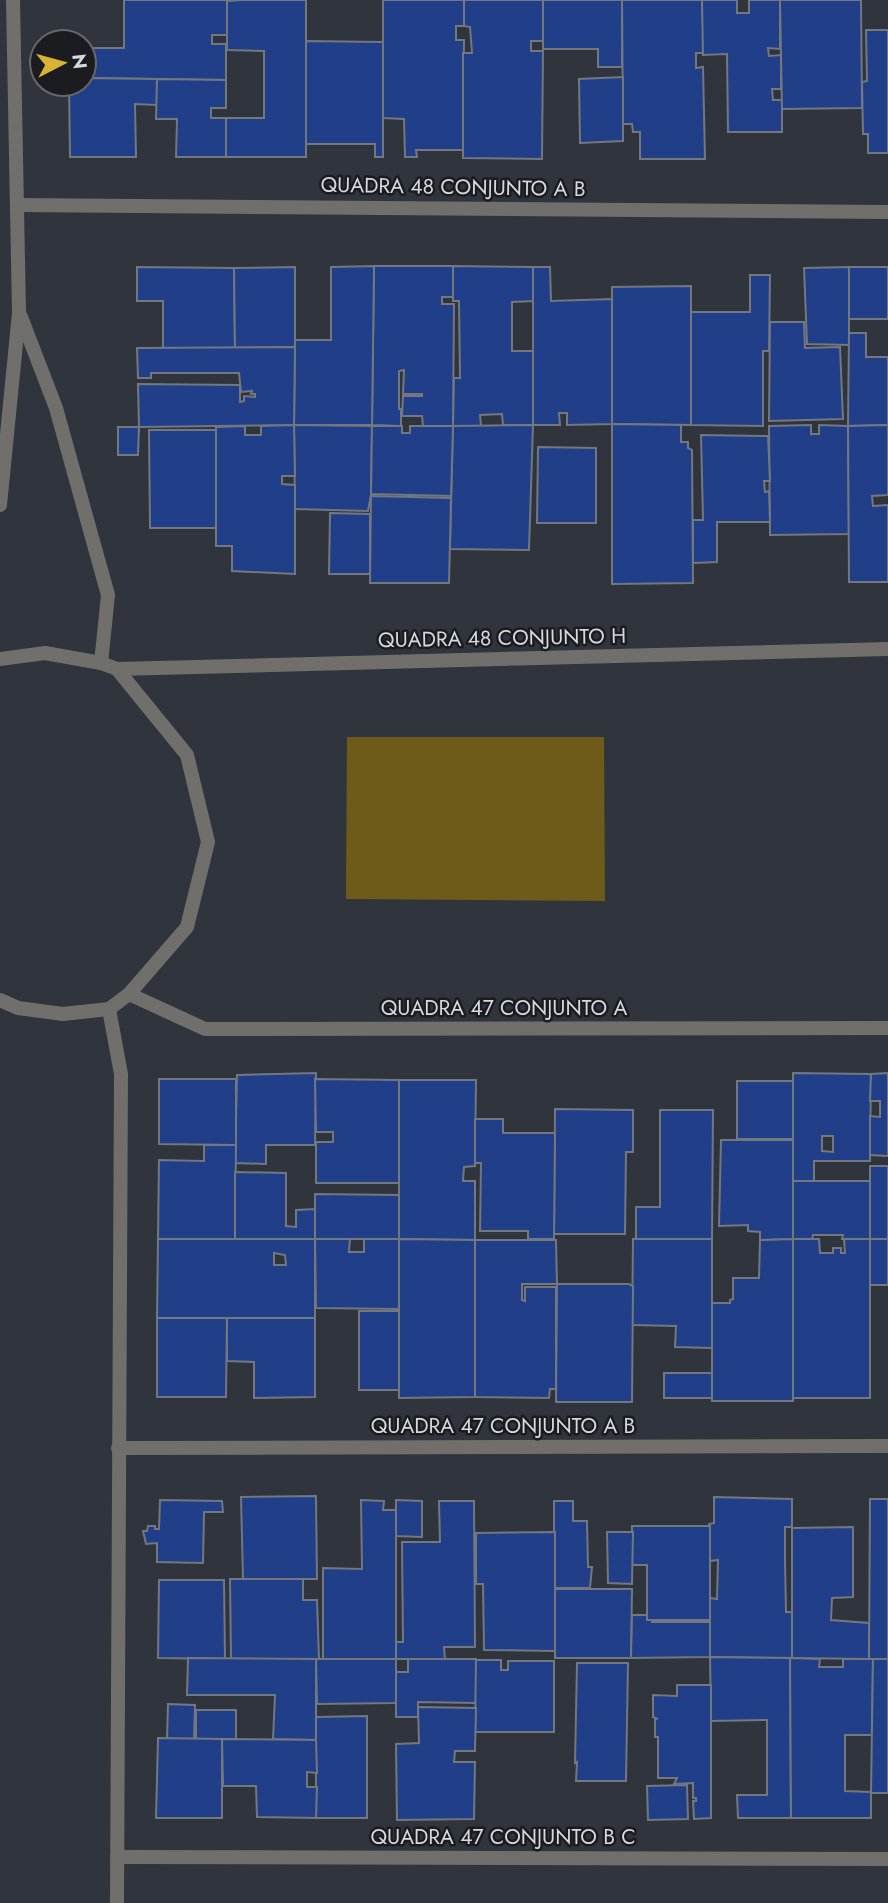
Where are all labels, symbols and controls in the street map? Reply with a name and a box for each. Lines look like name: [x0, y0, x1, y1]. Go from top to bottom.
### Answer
north arrow: [28, 28, 98, 98]
text: N: [65, 52, 94, 70]
street label: QUADRA 48 CONJUNTO A B: [320, 170, 586, 204]
street label: QUADRA 48 CONJUNTO H: [378, 621, 626, 655]
street label: QUADRA 47 CONJUNTO A: [381, 993, 627, 1023]
street label: QUADRA 47 CONJUNTO A B: [371, 1411, 635, 1441]
street label: QUADRA 47 CONJUNTO B C: [370, 1822, 636, 1852]

